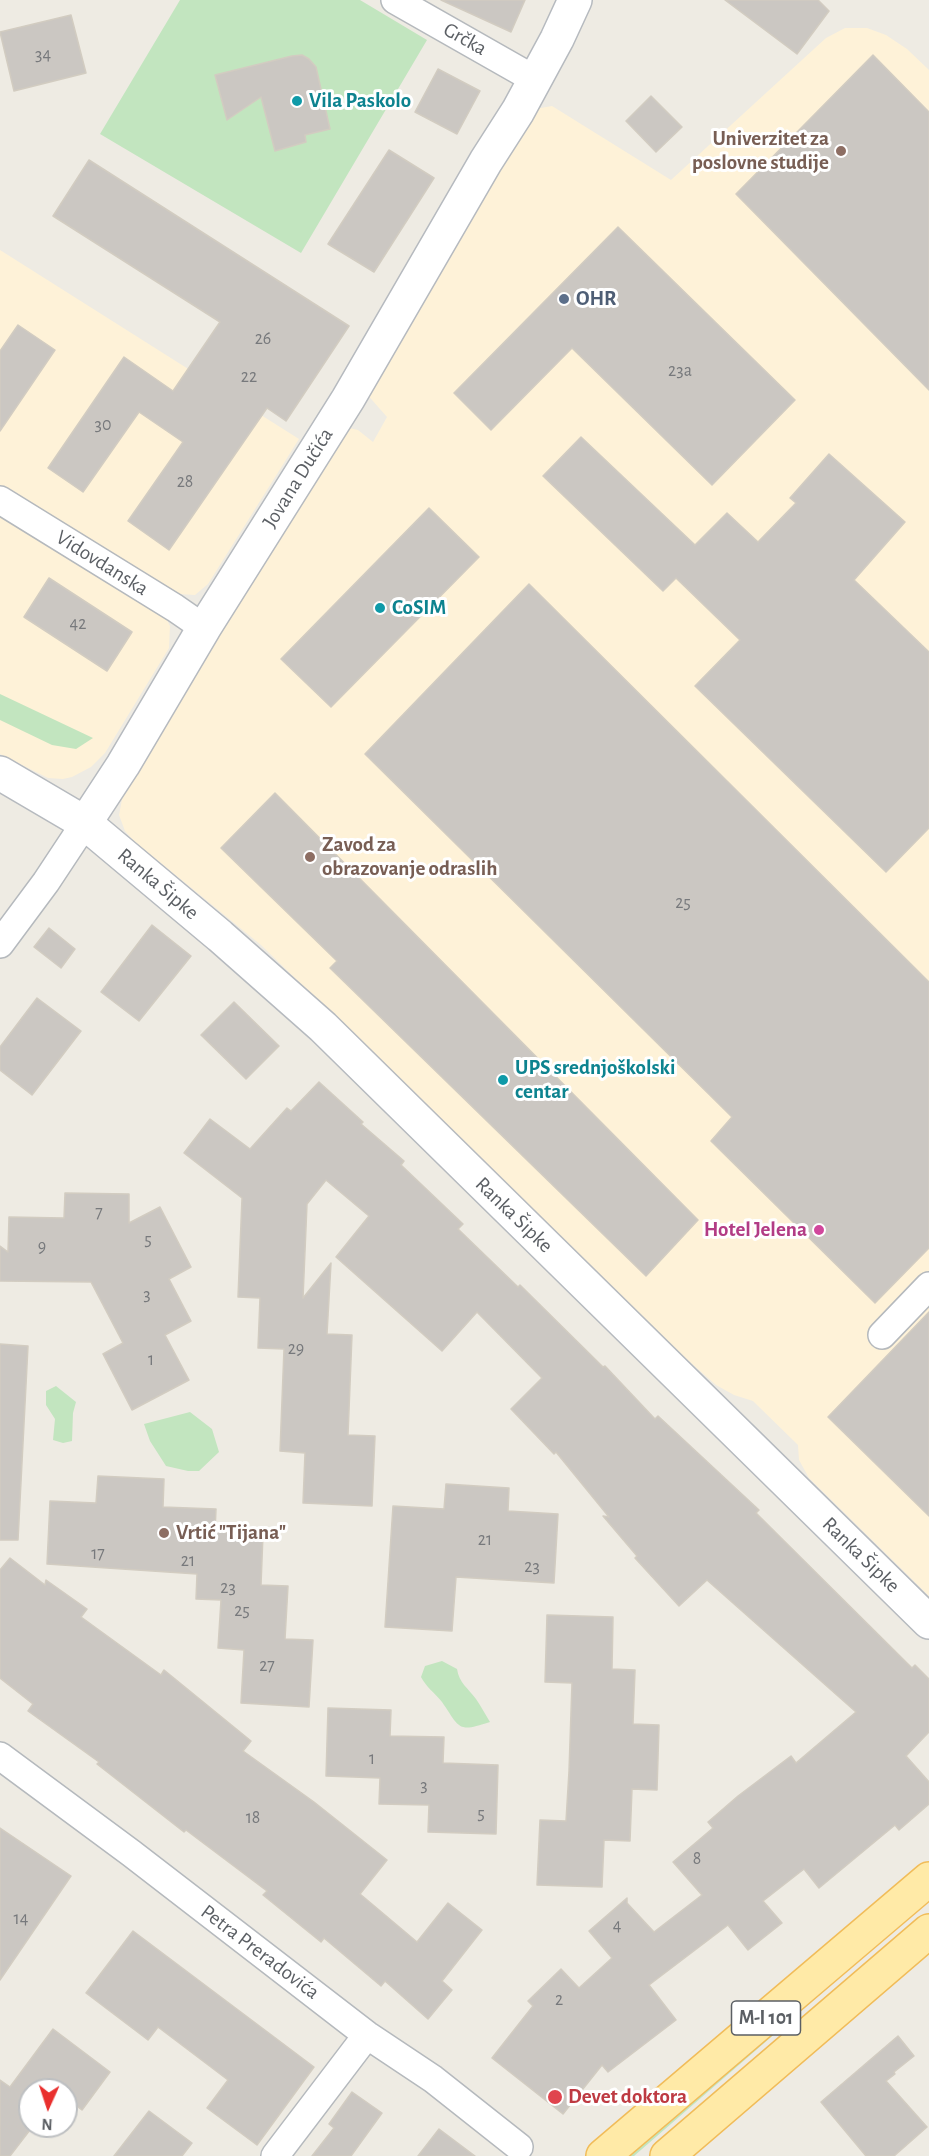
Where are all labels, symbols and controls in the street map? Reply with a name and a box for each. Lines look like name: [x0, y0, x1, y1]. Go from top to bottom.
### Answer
street label: Grčka: [439, 17, 491, 61]
house number: 34: [35, 44, 51, 66]
place label: Vila Paskolo: [309, 88, 411, 114]
marker: Vila Paskolo: [290, 94, 304, 108]
place label: Univerzitet za poslovne studije: [692, 126, 829, 176]
marker: Univerzitet za poslovne studije: [834, 144, 848, 158]
place label: OHR: [576, 286, 616, 312]
marker: OHR: [557, 292, 571, 306]
house number: 26: [255, 328, 271, 350]
house number: 23a: [668, 360, 692, 382]
house number: 22: [241, 366, 257, 388]
house number: 30: [95, 414, 111, 436]
street label: Jovana Dučića: [257, 423, 339, 533]
house number: 28: [177, 471, 193, 493]
street label: Vidovdanska: [51, 525, 153, 601]
place label: CoSIM: [392, 595, 446, 621]
marker: CoSIM: [373, 601, 387, 615]
house number: 42: [70, 613, 86, 635]
place label: Zavod za obrazovanje odraslih: [322, 832, 497, 882]
street label: Ranka Šipke: [112, 843, 204, 925]
marker: Zavod za obrazovanje odraslih: [303, 850, 317, 864]
house number: 25: [675, 892, 691, 914]
place label: UPS srednjoškolski centar: [515, 1055, 675, 1105]
marker: UPS srednjoškolski centar: [496, 1073, 510, 1087]
street label: Ranka Šipke: [470, 1172, 558, 1258]
house number: 7: [95, 1202, 103, 1224]
place label: Hotel Jelena: [704, 1217, 807, 1243]
marker: Hotel Jelena: [812, 1223, 826, 1237]
house number: 5: [144, 1229, 152, 1251]
house number: 9: [38, 1236, 46, 1258]
house number: 3: [143, 1284, 151, 1306]
house number: 29: [288, 1338, 304, 1360]
house number: 1: [148, 1349, 154, 1371]
street label: Ranka Šipke: [817, 1512, 905, 1598]
place label: Vrtić "Tijana": [176, 1520, 286, 1546]
marker: Vrtić "Tijana": [157, 1526, 171, 1540]
house number: 21: [478, 1529, 492, 1551]
house number: 17: [91, 1543, 105, 1565]
house number: 21: [181, 1550, 195, 1572]
house number: 23: [524, 1556, 540, 1578]
house number: 23: [220, 1577, 236, 1599]
house number: 25: [234, 1600, 250, 1622]
house number: 27: [259, 1655, 275, 1677]
house number: 1: [369, 1748, 375, 1770]
house number: 3: [420, 1775, 428, 1797]
house number: 5: [477, 1803, 485, 1825]
house number: 18: [246, 1807, 260, 1829]
house number: 8: [693, 1848, 701, 1870]
street label: Petra Preradovića: [196, 1899, 324, 2005]
house number: 14: [14, 1908, 28, 1930]
house number: 4: [613, 1915, 621, 1937]
house number: 2: [555, 1989, 563, 2011]
road number: M-I 101: [732, 2001, 801, 2035]
north arrow: [18, 2078, 78, 2138]
place label: Devet doktora: [568, 2084, 687, 2110]
marker: Devet doktora: [546, 2088, 564, 2106]
text: N: [41, 2116, 53, 2132]

